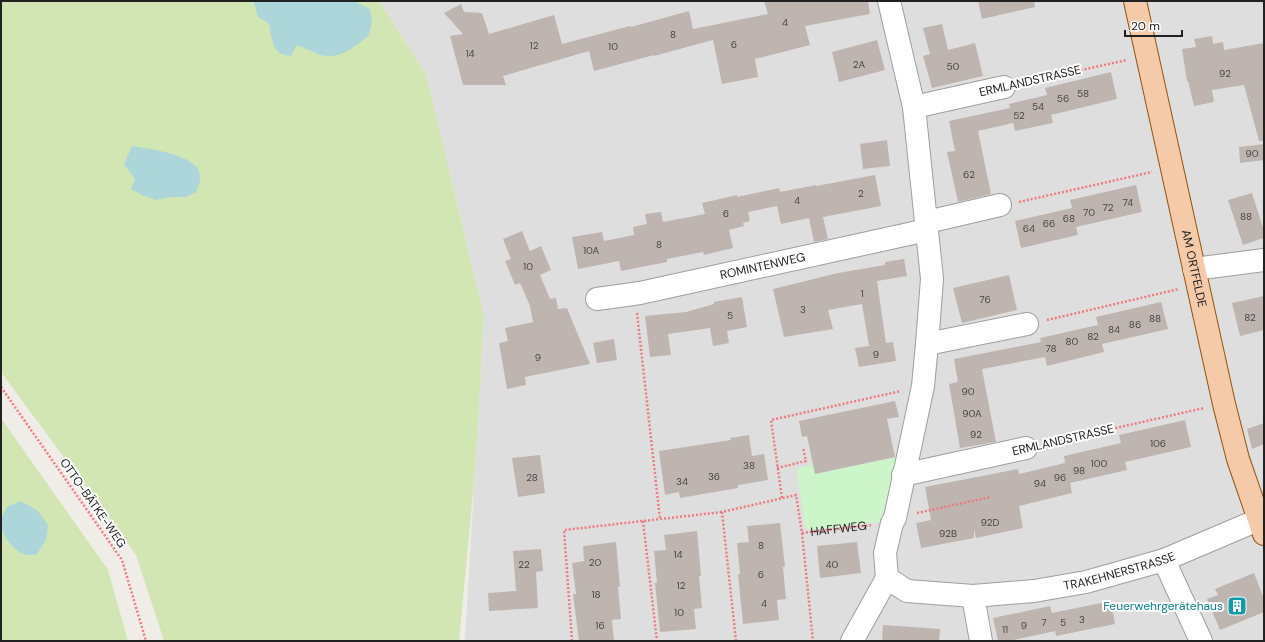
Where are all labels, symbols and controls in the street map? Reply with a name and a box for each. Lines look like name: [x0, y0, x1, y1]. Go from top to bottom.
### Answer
scale bar: [1125, 12, 1182, 38]
house number: 4: [782, 16, 788, 29]
text: 20 m: [1131, 18, 1160, 34]
house number: 8: [670, 28, 676, 41]
house number: 6: [731, 38, 737, 51]
house number: 12: [530, 39, 539, 52]
house number: 10: [608, 40, 618, 53]
house number: 14: [465, 47, 475, 60]
house number: 2A: [853, 58, 866, 71]
house number: 50: [947, 60, 960, 73]
street label: ERMLANDSTRASSE: [977, 61, 1083, 101]
house number: 92: [1219, 67, 1231, 80]
house number: 58: [1077, 87, 1089, 100]
house number: 56: [1057, 92, 1069, 105]
house number: 54: [1032, 100, 1044, 113]
house number: 52: [1013, 109, 1025, 122]
house number: 90: [1245, 147, 1259, 160]
house number: 62: [963, 168, 975, 181]
house number: 2: [858, 187, 864, 200]
house number: 4: [794, 194, 800, 207]
house number: 74: [1123, 196, 1133, 209]
house number: 72: [1103, 201, 1114, 214]
house number: 70: [1083, 206, 1095, 219]
house number: 6: [723, 207, 729, 220]
house number: 88: [1240, 210, 1252, 223]
house number: 68: [1063, 212, 1075, 225]
house number: 66: [1043, 217, 1055, 230]
house number: 64: [1023, 222, 1035, 235]
street label: AM ORTFELDE: [1178, 228, 1210, 309]
house number: 8: [656, 238, 662, 251]
house number: 10A: [583, 244, 599, 257]
street label: ROMINTENWEG: [718, 249, 807, 283]
house number: 10: [523, 260, 533, 273]
house number: 1: [860, 287, 864, 300]
house number: 76: [979, 293, 991, 306]
house number: 3: [800, 303, 806, 316]
house number: 5: [727, 309, 733, 322]
house number: 82: [1244, 311, 1256, 324]
house number: 88: [1149, 312, 1161, 325]
house number: 86: [1129, 318, 1141, 331]
house number: 84: [1108, 323, 1120, 336]
house number: 82: [1087, 330, 1099, 343]
house number: 80: [1066, 335, 1079, 348]
house number: 78: [1045, 342, 1057, 355]
house number: 9: [873, 348, 879, 361]
house number: 9: [535, 351, 541, 364]
house number: 90: [961, 385, 975, 398]
house number: 90A: [962, 407, 982, 420]
street label: ERMLANDSTRASSE: [1010, 420, 1116, 460]
house number: 92: [970, 428, 982, 441]
house number: 106: [1150, 437, 1166, 450]
street label: OTTO-BÄTKE-WEG: [56, 455, 130, 551]
house number: 100: [1091, 457, 1108, 470]
house number: 38: [743, 459, 755, 472]
house number: 98: [1073, 464, 1085, 477]
house number: 36: [708, 470, 720, 483]
house number: 28: [526, 471, 538, 484]
house number: 96: [1054, 471, 1066, 484]
house number: 34: [676, 475, 688, 488]
house number: 94: [1034, 477, 1046, 490]
house number: 92D: [981, 516, 999, 529]
street label: HAFFWEG: [810, 518, 868, 540]
house number: 92B: [939, 527, 957, 540]
house number: 8: [758, 539, 764, 552]
house number: 14: [673, 548, 683, 561]
street label: TRAKEHNERSTRASSE: [1062, 548, 1178, 594]
house number: 20: [589, 556, 601, 569]
house number: 22: [518, 558, 530, 571]
house number: 40: [826, 558, 839, 571]
house number: 6: [758, 568, 764, 581]
house number: 12: [677, 579, 686, 592]
house number: 18: [591, 588, 601, 601]
building icon: Feuerwehrgerätehaus: [1226, 595, 1248, 617]
house number: 4: [761, 597, 767, 610]
place label: Feuerwehrgerätehaus: [1103, 598, 1223, 614]
house number: 10: [674, 606, 684, 619]
house number: 3: [1079, 613, 1085, 626]
house number: 7: [1041, 616, 1047, 629]
house number: 5: [1060, 616, 1066, 629]
house number: 16: [595, 619, 605, 632]
house number: 9: [1021, 619, 1027, 632]
house number: 11: [1002, 623, 1008, 636]

